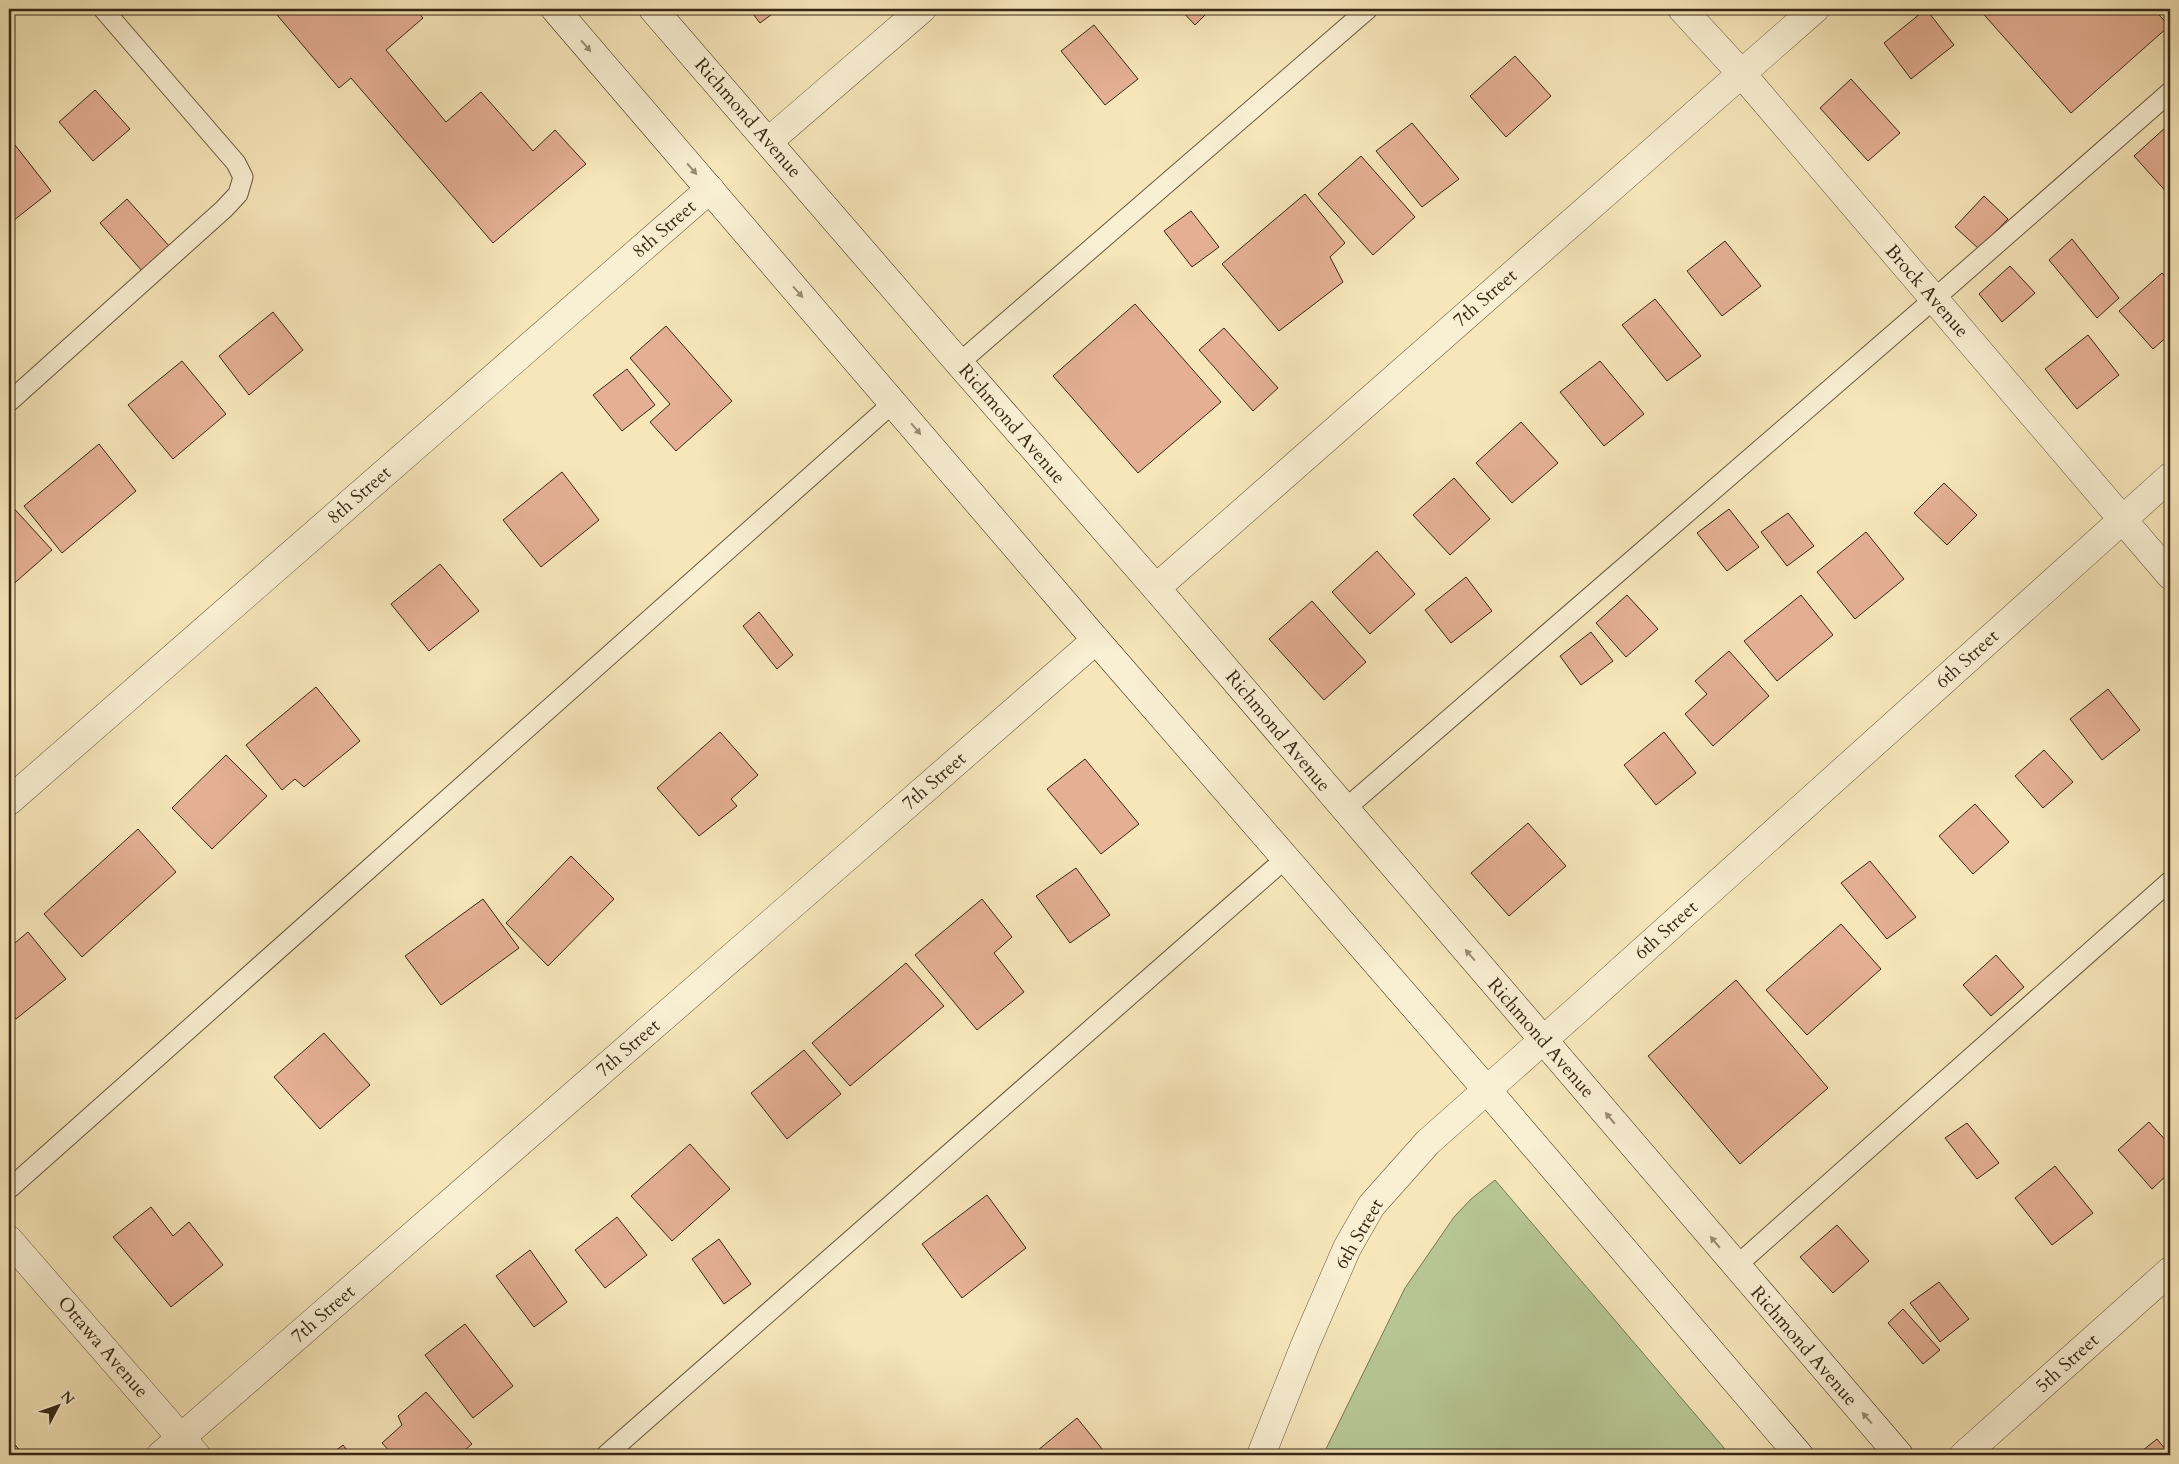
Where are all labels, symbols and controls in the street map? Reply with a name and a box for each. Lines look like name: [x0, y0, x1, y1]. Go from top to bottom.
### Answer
one-way arrow: [581, 39, 592, 52]
street label: Richmond Avenue: [688, 52, 808, 184]
one-way arrow: [687, 162, 698, 175]
street label: 8th Street: [626, 194, 702, 264]
street label: Brock Avenue: [1879, 239, 1975, 343]
street label: 7th Street: [1447, 263, 1523, 333]
one-way arrow: [792, 286, 804, 298]
street label: Richmond Avenue: [952, 358, 1072, 490]
one-way arrow: [910, 422, 921, 435]
street label: 8th Street: [321, 460, 397, 530]
street label: 6th Street: [1930, 624, 2004, 694]
street label: Richmond Avenue: [1219, 665, 1337, 797]
street label: 7th Street: [896, 746, 972, 816]
street label: 6th Street: [1629, 895, 1703, 965]
one-way arrow: [1464, 949, 1476, 961]
street label: Richmond Avenue: [1481, 972, 1601, 1104]
street label: 7th Street: [590, 1013, 666, 1083]
one-way arrow: [1605, 1112, 1616, 1124]
street label: 6th Street: [1328, 1194, 1390, 1274]
one-way arrow: [1710, 1236, 1721, 1248]
street label: 7th Street: [285, 1279, 361, 1349]
street label: Richmond Avenue: [1744, 1280, 1864, 1412]
street label: Ottawa Avenue: [52, 1291, 154, 1403]
street label: 5th Street: [2030, 1328, 2104, 1398]
north arrow: [32, 1382, 82, 1432]
text: N: [56, 1387, 79, 1409]
one-way arrow: [1861, 1412, 1872, 1425]

